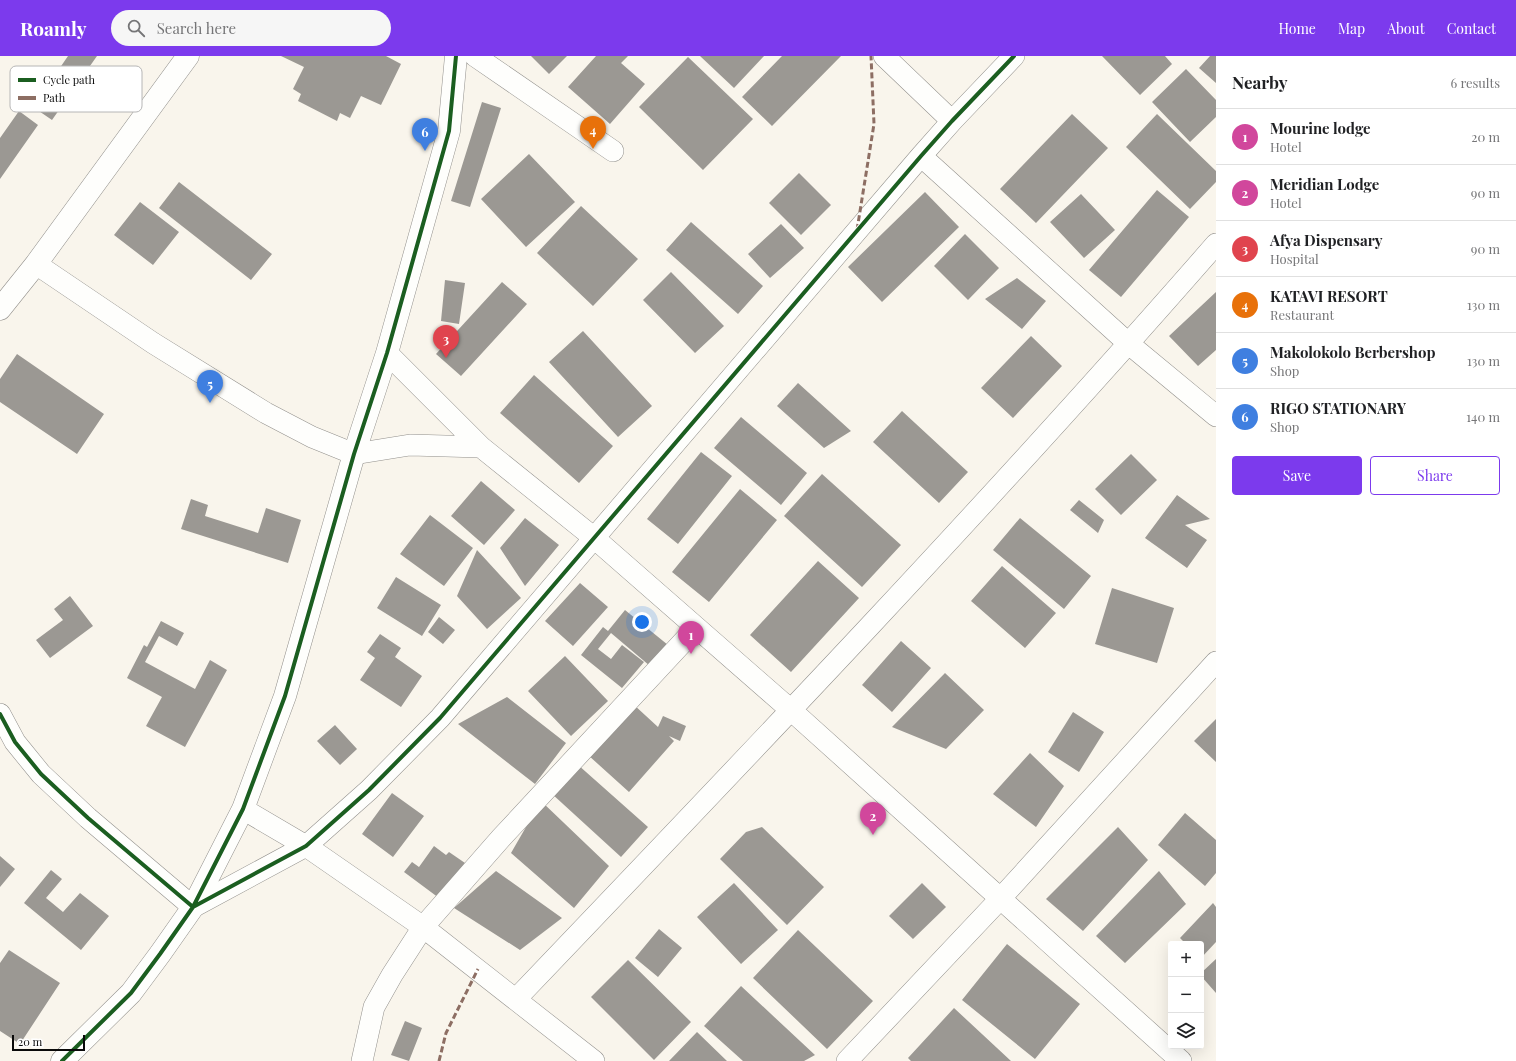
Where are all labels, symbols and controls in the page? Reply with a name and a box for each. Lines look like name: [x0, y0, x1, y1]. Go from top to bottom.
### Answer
search box: [111, 10, 391, 46]
text: Roamly: [20, 15, 87, 41]
icon: search: [125, 17, 147, 39]
text: Search here: [157, 18, 236, 38]
text: Home: [1278, 19, 1316, 38]
text: Map: [1338, 19, 1365, 38]
text: About: [1387, 19, 1425, 38]
text: Contact: [1447, 19, 1496, 38]
legend: [10, 66, 142, 112]
text: Nearby: [1232, 71, 1287, 93]
text: Cycle path: [43, 72, 95, 87]
text: 6 results: [1450, 74, 1500, 91]
text: Path: [43, 90, 66, 105]
pin: 4: [580, 116, 606, 149]
pin: 6: [412, 118, 438, 151]
text: Mourine lodge: [1270, 118, 1371, 138]
text: 1: [1243, 128, 1247, 145]
text: 20 m: [1471, 128, 1500, 145]
text: Hotel: [1270, 138, 1302, 155]
text: Meridian Lodge: [1270, 174, 1379, 194]
text: 2: [1242, 184, 1248, 201]
text: 90 m: [1471, 184, 1500, 201]
text: Hotel: [1270, 194, 1302, 211]
text: Afya Dispensary: [1270, 230, 1383, 250]
text: 3: [1242, 240, 1248, 257]
text: 90 m: [1471, 240, 1500, 257]
text: Hospital: [1270, 250, 1319, 267]
text: KATAVI RESORT: [1270, 286, 1388, 306]
text: 4: [1242, 296, 1248, 313]
text: 130 m: [1467, 296, 1500, 313]
text: Restaurant: [1270, 306, 1334, 323]
pin: 3: [433, 325, 459, 358]
text: Makolokolo Berbershop: [1270, 342, 1435, 362]
text: 5: [1242, 352, 1248, 369]
text: 130 m: [1467, 352, 1500, 369]
text: Shop: [1270, 362, 1299, 379]
pin: 5: [197, 370, 223, 403]
text: RIGO STATIONARY: [1270, 398, 1406, 418]
text: 6: [1241, 408, 1249, 425]
text: 140 m: [1466, 408, 1500, 425]
text: Shop: [1270, 418, 1299, 435]
button: Save: [1232, 456, 1362, 495]
button: Share: [1370, 456, 1500, 495]
your location: [632, 612, 652, 632]
pin: 1: [678, 621, 704, 654]
pin: 2: [860, 802, 886, 835]
map controls: [1168, 941, 1204, 1049]
button: +: [1168, 941, 1204, 977]
button: −: [1168, 977, 1204, 1013]
button: layers: [1168, 1013, 1204, 1049]
scale bar: [12, 1033, 85, 1052]
text: 20 m: [18, 1034, 42, 1049]

